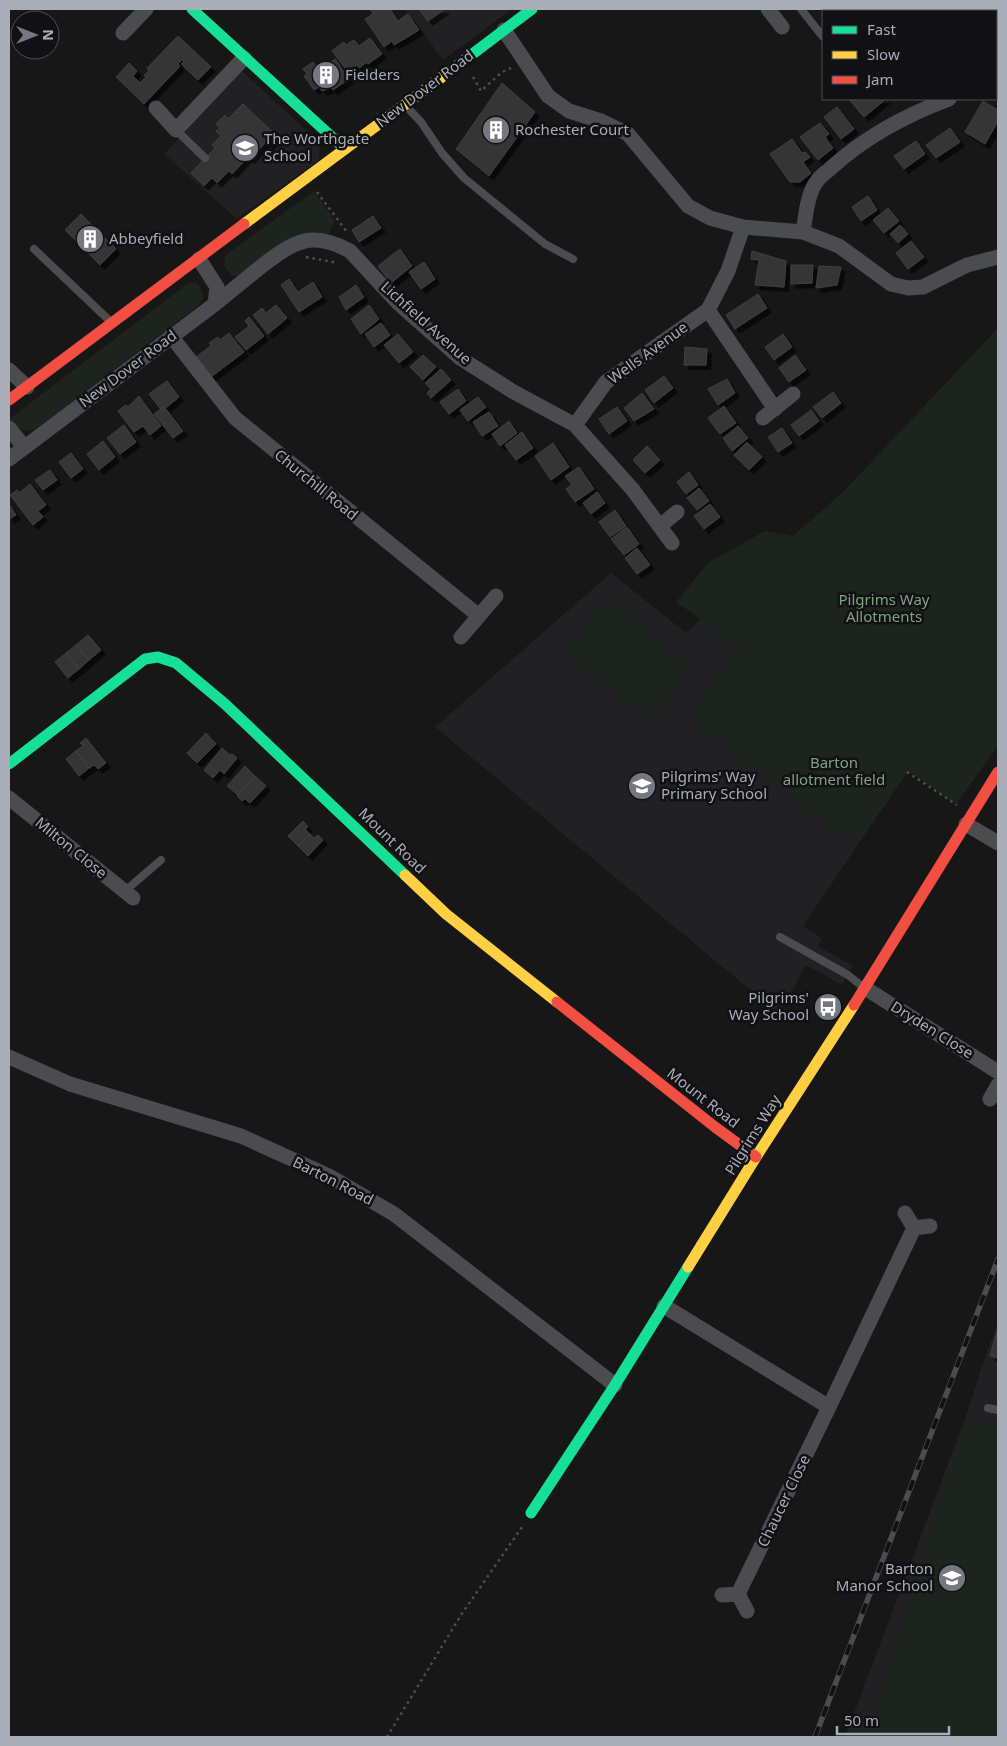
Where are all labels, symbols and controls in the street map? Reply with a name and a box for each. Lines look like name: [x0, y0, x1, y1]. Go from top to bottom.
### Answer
north arrow: [10, 10, 60, 60]
legend: [822, 10, 997, 100]
text: Fast: [867, 19, 896, 39]
text: N: [39, 29, 58, 41]
text: Slow: [867, 44, 900, 64]
street label: New Dover Road: [372, 45, 477, 131]
building icon: Fielders: [311, 60, 341, 90]
place label: Fielders: [345, 64, 400, 84]
text: Jam: [865, 69, 894, 89]
building icon: Rochester Court: [481, 115, 511, 145]
place label: Rochester Court: [515, 119, 630, 139]
place label: The Worthgate School: [264, 128, 369, 165]
school or university icon: The Worthgate School: [230, 133, 260, 163]
building icon: Abbeyfield: [75, 224, 105, 254]
place label: Abbeyfield: [109, 228, 183, 248]
street label: Lichfield Avenue: [377, 276, 476, 368]
street label: Wells Avenue: [604, 317, 691, 388]
street label: New Dover Road: [75, 325, 180, 411]
street label: Churchill Road: [271, 444, 363, 524]
park label: Pilgrims Way Allotments: [839, 589, 930, 626]
park label: Barton allotment field: [783, 752, 885, 789]
place label: Pilgrims' Way Primary School: [661, 766, 767, 803]
school or university icon: Pilgrims' Way Primary School: [627, 771, 657, 801]
street label: Mount Road: [355, 803, 431, 878]
street label: Milton Close: [31, 812, 112, 882]
place label: Pilgrims' Way School: [729, 987, 809, 1024]
bus stop icon: Pilgrims' Way School: [813, 992, 843, 1022]
street label: Dryden Close: [887, 996, 978, 1062]
street label: Mount Road: [663, 1063, 744, 1132]
street label: Pilgrims Way: [720, 1090, 785, 1178]
street label: Barton Road: [290, 1151, 377, 1209]
street label: Chaucer Close: [752, 1451, 814, 1550]
place label: Barton Manor School: [836, 1558, 933, 1595]
school or university icon: Barton Manor School: [937, 1563, 967, 1593]
scale bar: [837, 1704, 950, 1736]
text: 50 m: [844, 1710, 879, 1730]

